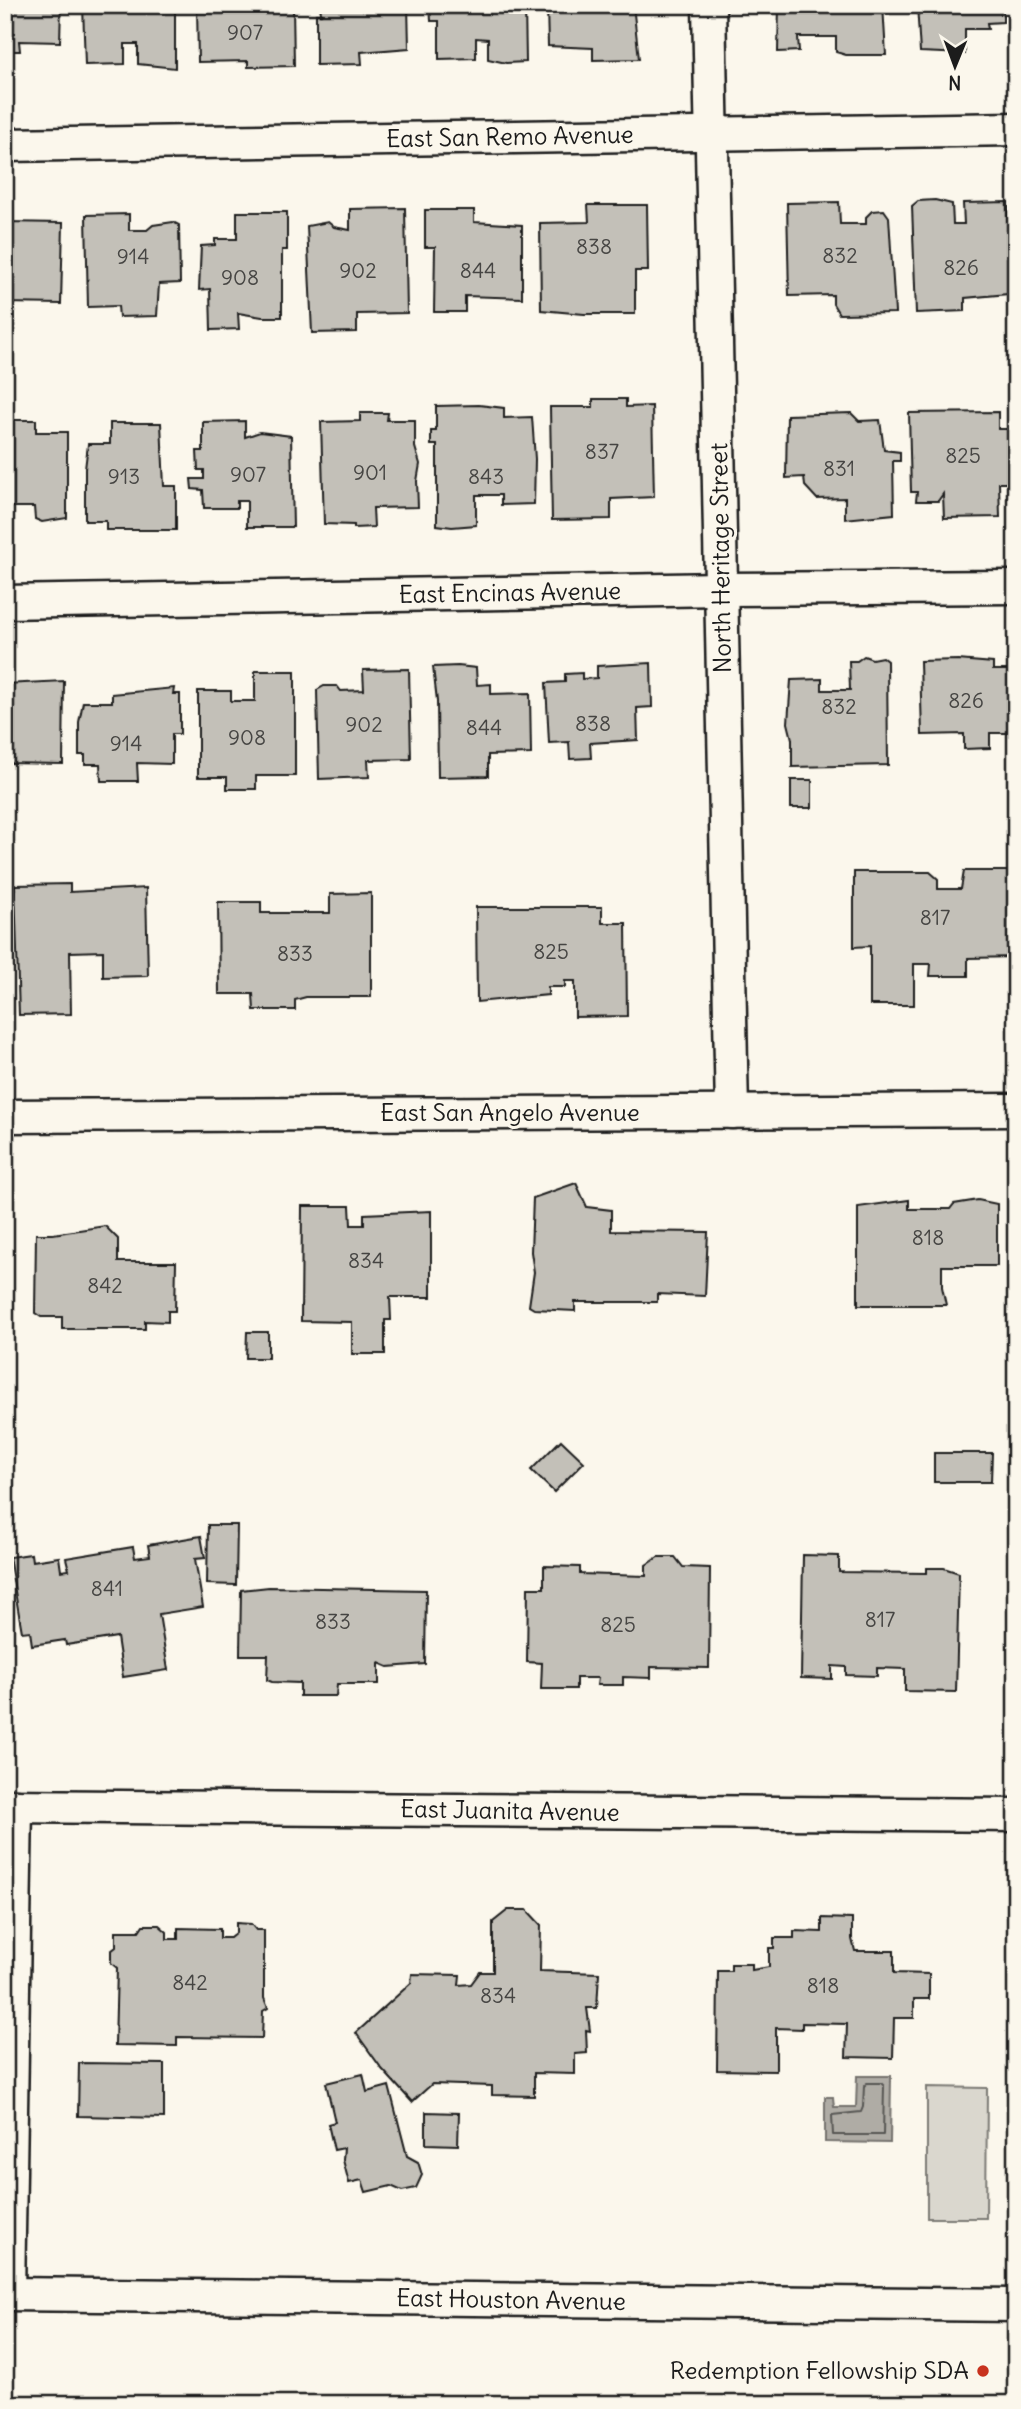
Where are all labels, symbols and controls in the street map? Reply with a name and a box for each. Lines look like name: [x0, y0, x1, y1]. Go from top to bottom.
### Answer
house number: 907: [227, 19, 263, 46]
north arrow: [920, 32, 990, 102]
text: N: [948, 71, 961, 95]
street label: East San Remo Avenue: [386, 119, 634, 153]
house number: 838: [576, 233, 612, 260]
house number: 832: [822, 242, 858, 269]
house number: 914: [117, 243, 149, 270]
house number: 826: [943, 254, 979, 281]
house number: 902: [339, 257, 377, 284]
house number: 844: [460, 257, 496, 284]
house number: 908: [221, 264, 259, 291]
house number: 837: [585, 438, 619, 465]
house number: 825: [945, 442, 981, 469]
street label: North Heritage Street: [703, 443, 737, 673]
house number: 831: [823, 455, 855, 482]
house number: 901: [353, 459, 387, 486]
house number: 907: [230, 461, 266, 488]
house number: 913: [108, 463, 140, 490]
house number: 843: [468, 463, 504, 490]
street label: East Encinas Avenue: [399, 575, 621, 609]
house number: 826: [948, 687, 984, 714]
house number: 832: [821, 693, 857, 720]
house number: 838: [575, 710, 611, 737]
house number: 902: [345, 711, 383, 738]
house number: 844: [466, 714, 502, 741]
house number: 908: [228, 724, 266, 751]
house number: 914: [110, 730, 142, 757]
house number: 817: [920, 904, 950, 931]
house number: 825: [533, 938, 569, 965]
house number: 833: [277, 940, 313, 967]
street label: East San Angelo Avenue: [380, 1097, 640, 1127]
house number: 818: [912, 1224, 944, 1251]
house number: 834: [348, 1247, 384, 1274]
house number: 842: [87, 1272, 123, 1299]
house number: 841: [91, 1575, 123, 1602]
house number: 817: [865, 1606, 895, 1633]
house number: 833: [315, 1608, 351, 1635]
house number: 825: [600, 1611, 636, 1638]
street label: East Juanita Avenue: [400, 1793, 620, 1827]
house number: 842: [172, 1969, 208, 1996]
house number: 818: [807, 1972, 839, 1999]
house number: 834: [480, 1982, 516, 2009]
street label: East Houston Avenue: [396, 2282, 626, 2316]
place label: Redemption Fellowship SDA: [670, 2355, 969, 2385]
marker: Redemption Fellowship SDA: [975, 2363, 991, 2379]

